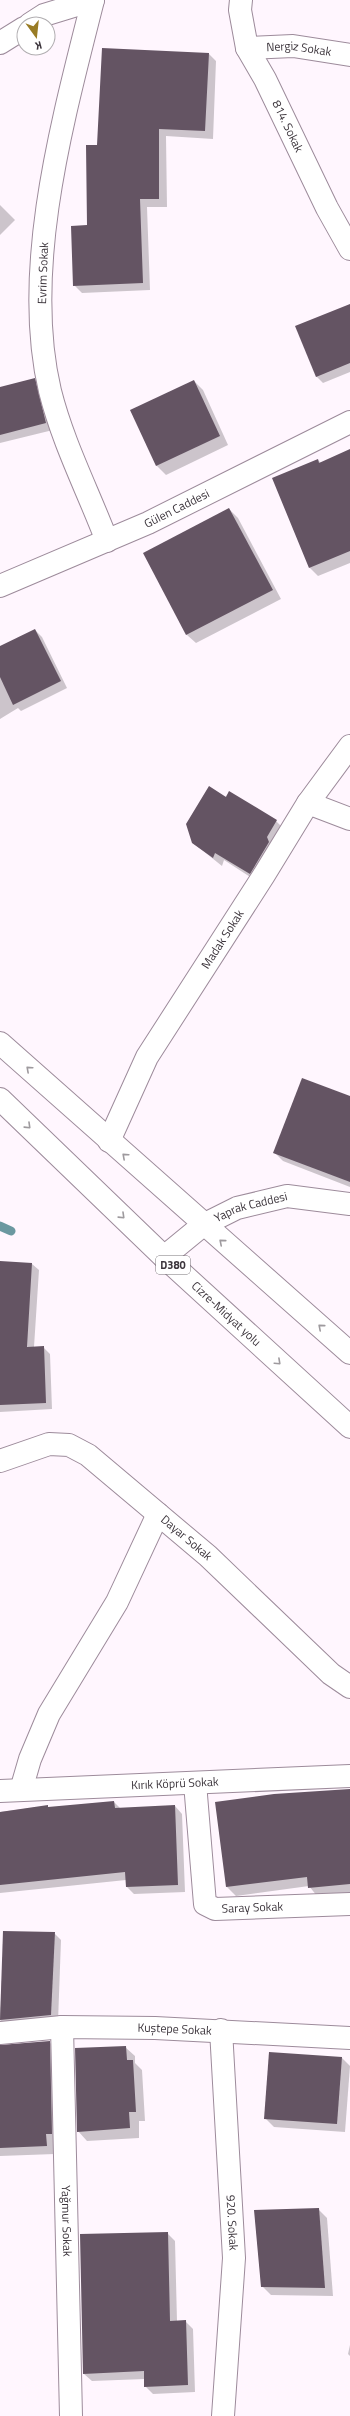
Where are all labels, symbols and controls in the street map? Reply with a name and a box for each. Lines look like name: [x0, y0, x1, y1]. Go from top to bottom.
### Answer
north arrow: [16, 16, 56, 56]
street label: Nergiz Sokak: [266, 36, 333, 61]
text: K: [33, 37, 44, 54]
street label: 814. Sokak: [268, 97, 309, 156]
street label: Evrim Sokak: [32, 241, 53, 304]
street label: Gülen Caddesi: [140, 484, 213, 533]
street label: Madak Sokak: [196, 906, 248, 973]
one-way arrow: [26, 1067, 33, 1074]
one-way arrow: [23, 1121, 31, 1128]
one-way arrow: [122, 1153, 130, 1161]
street label: Yaprak Caddesi: [211, 1186, 289, 1227]
one-way arrow: [117, 1211, 125, 1219]
one-way arrow: [220, 1240, 227, 1247]
road number: D380: [156, 1256, 190, 1274]
street label: Cizre-Midyat yolu: [187, 1276, 266, 1350]
one-way arrow: [318, 1325, 325, 1332]
one-way arrow: [274, 1357, 281, 1364]
street label: Dayar Sokak: [157, 1510, 217, 1565]
street label: Kırık Köprü Sokak: [131, 1772, 219, 1794]
street label: Saray Sokak: [221, 1896, 284, 1918]
street label: Kuştepe Sokak: [137, 2018, 213, 2040]
street label: Yağmur Sokak: [57, 2185, 77, 2257]
street label: 920. Sokak: [221, 2194, 244, 2251]

